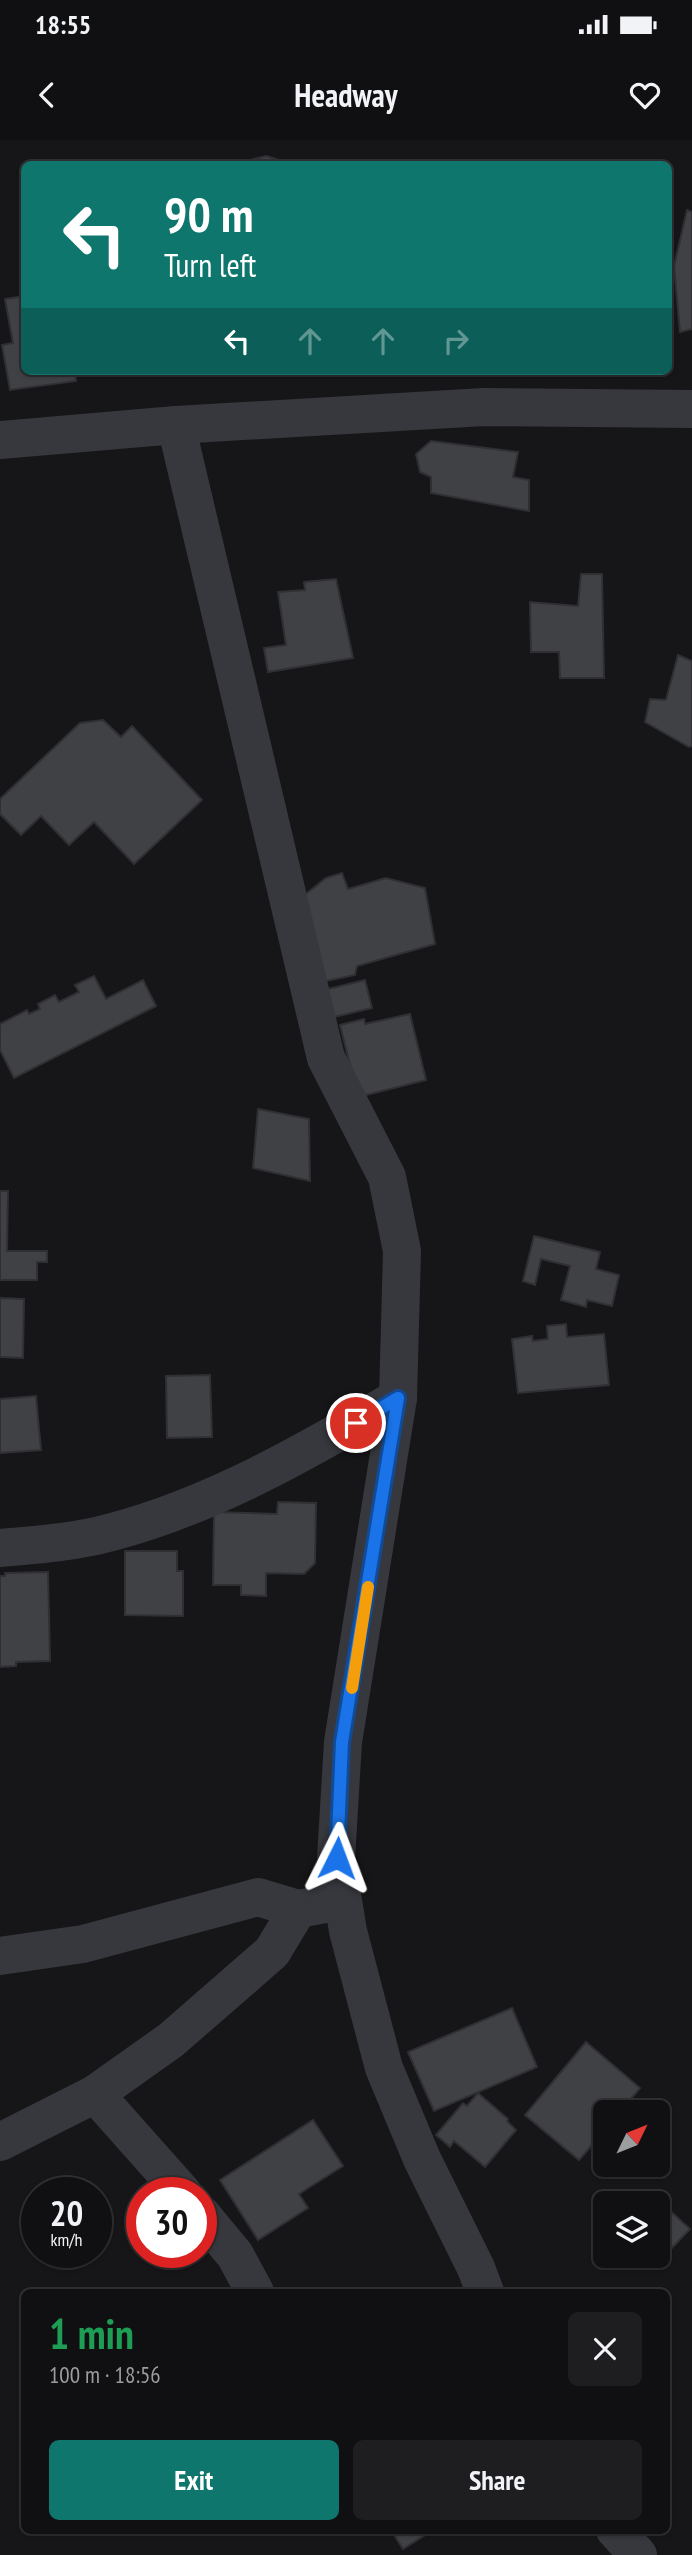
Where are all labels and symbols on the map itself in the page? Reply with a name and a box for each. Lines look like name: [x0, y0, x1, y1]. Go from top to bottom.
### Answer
pin: [326, 1393, 386, 1453]
position arrow: [300, 1821, 374, 1895]
north arrow: [593, 2100, 670, 2177]
speed limit sign: 30: [126, 2177, 217, 2268]

